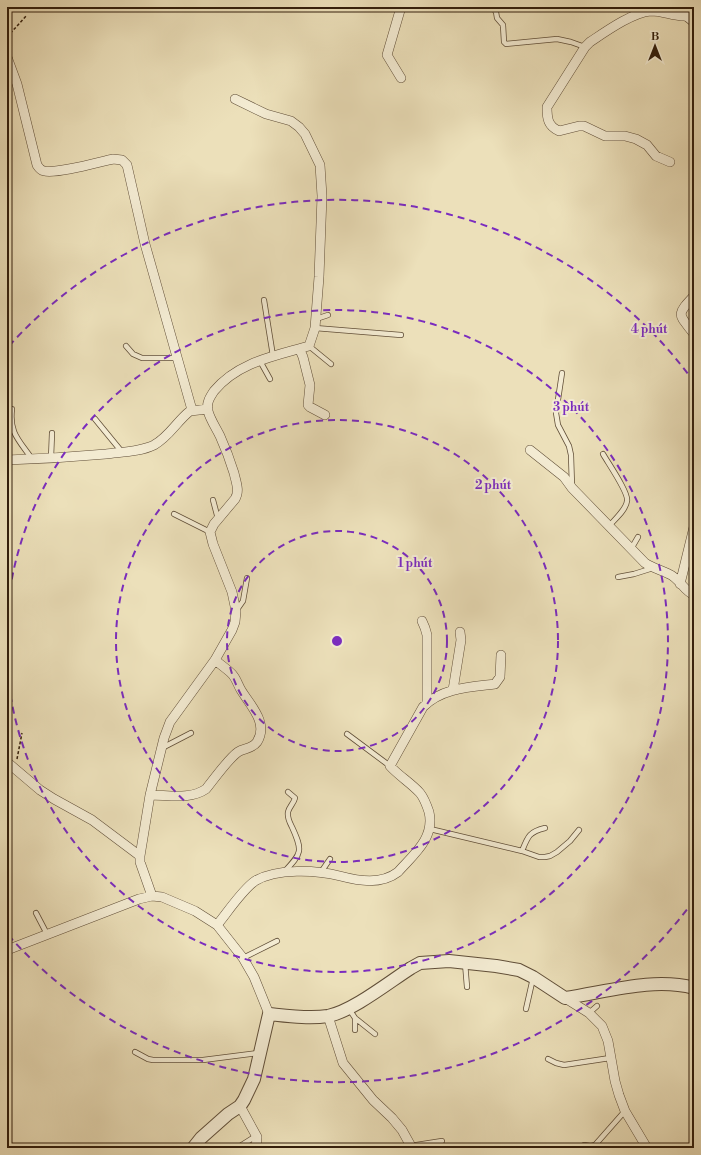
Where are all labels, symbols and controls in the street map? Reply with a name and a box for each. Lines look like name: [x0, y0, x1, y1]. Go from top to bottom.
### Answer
north arrow: [635, 26, 675, 66]
text: B: [651, 30, 659, 44]
text: 4 phút: [631, 322, 668, 337]
text: 3 phút: [553, 400, 590, 415]
text: 2 phút: [475, 478, 512, 493]
text: 1 phút: [398, 556, 433, 571]
centre of rings: [330, 634, 344, 648]

